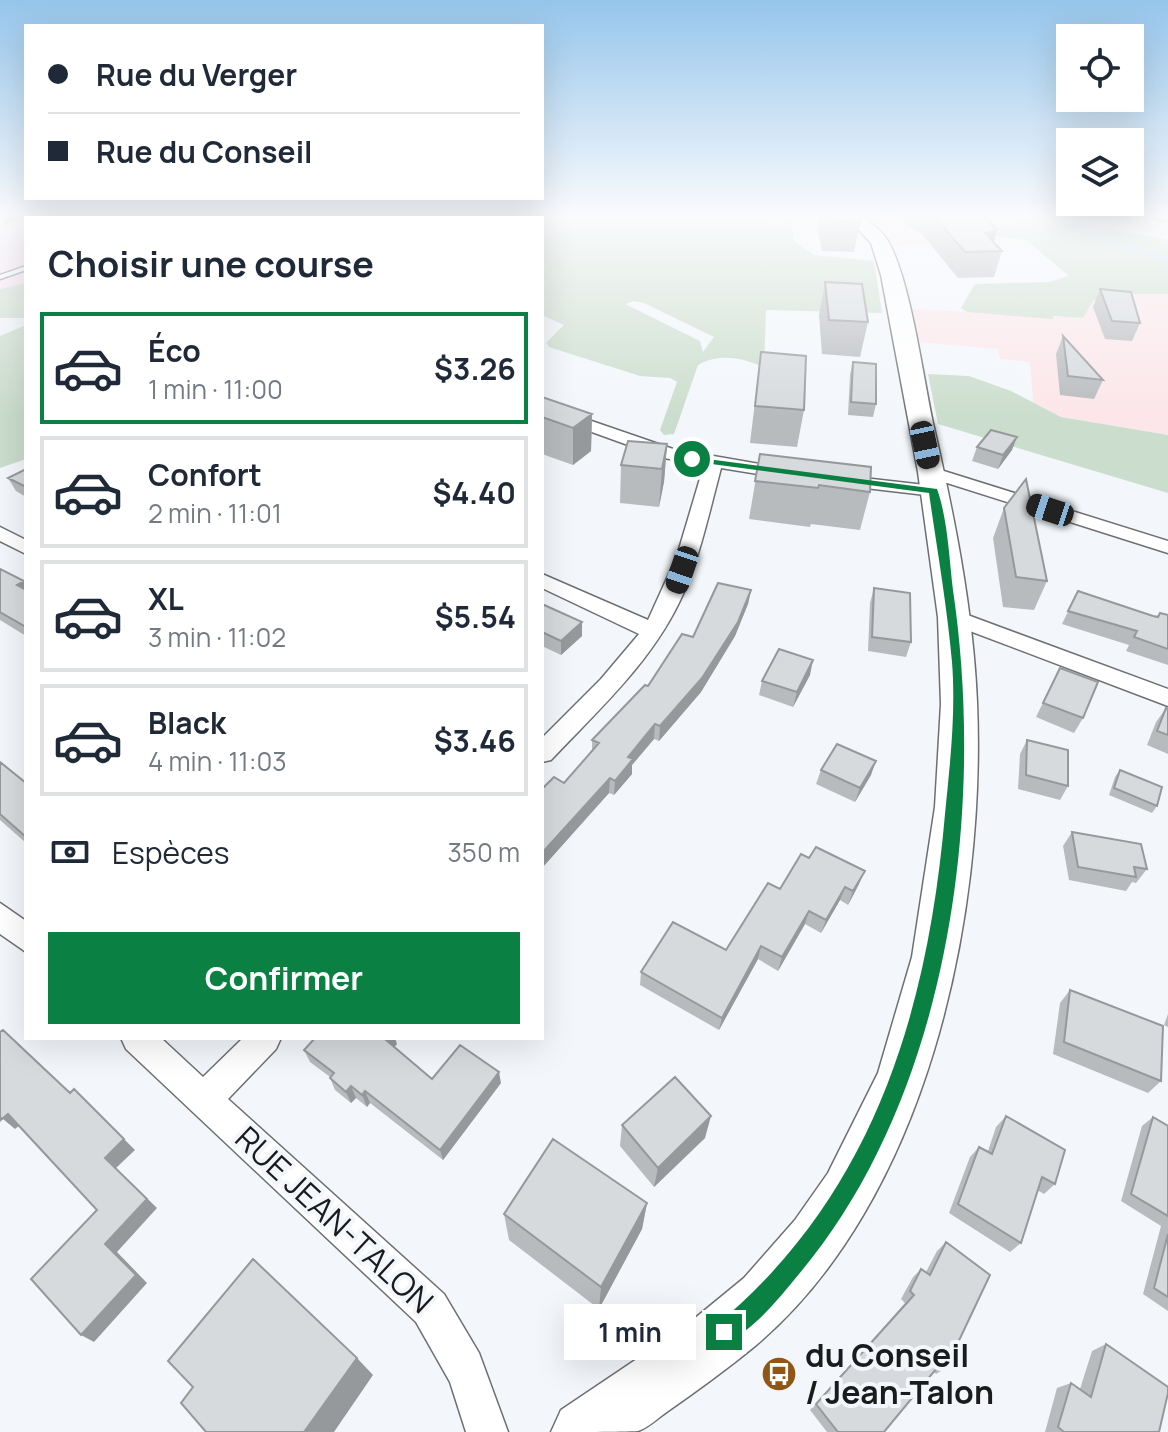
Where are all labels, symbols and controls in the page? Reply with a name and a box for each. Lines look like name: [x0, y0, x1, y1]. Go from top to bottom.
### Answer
map controls: [1056, 24, 1144, 216]
button: locate: [1056, 24, 1144, 112]
text: Rue du Verger: [96, 54, 297, 95]
button: layers: [1056, 128, 1144, 216]
text: Rue du Conseil: [96, 131, 313, 172]
text: Choisir une course: [48, 239, 374, 288]
text: Éco: [148, 330, 201, 371]
icon: car: [52, 332, 124, 404]
text: $3.26: [434, 348, 516, 389]
text: 1 min · 11:00: [148, 371, 283, 407]
car: [908, 419, 942, 471]
route start: [674, 441, 710, 477]
text: Confort: [148, 454, 262, 495]
icon: car: [52, 456, 124, 528]
text: $4.40: [432, 472, 516, 513]
car: [1023, 491, 1077, 529]
text: 2 min · 11:01: [148, 495, 282, 531]
car: [663, 543, 701, 597]
text: XL: [148, 578, 184, 619]
icon: car: [52, 580, 124, 652]
text: $5.54: [435, 596, 516, 637]
text: 3 min · 11:02: [148, 619, 286, 655]
text: Black: [148, 702, 226, 743]
icon: car: [52, 704, 124, 776]
text: $3.46: [434, 720, 516, 761]
text: 4 min · 11:03: [148, 743, 287, 779]
icon: cash: [48, 830, 92, 874]
text: Espèces: [112, 832, 230, 873]
text: 350 m: [447, 834, 520, 870]
button: Confirmer: [48, 932, 520, 1024]
street label: RUE JEAN-TALON: [226, 1116, 443, 1322]
callout: 1 min: [564, 1304, 696, 1360]
text: 1 min: [598, 1314, 662, 1350]
route end: [706, 1314, 742, 1350]
place label: du Conseil / Jean-Talon: [805, 1333, 994, 1414]
bus stop icon: du Conseil / Jean-Talon: [760, 1355, 798, 1393]

